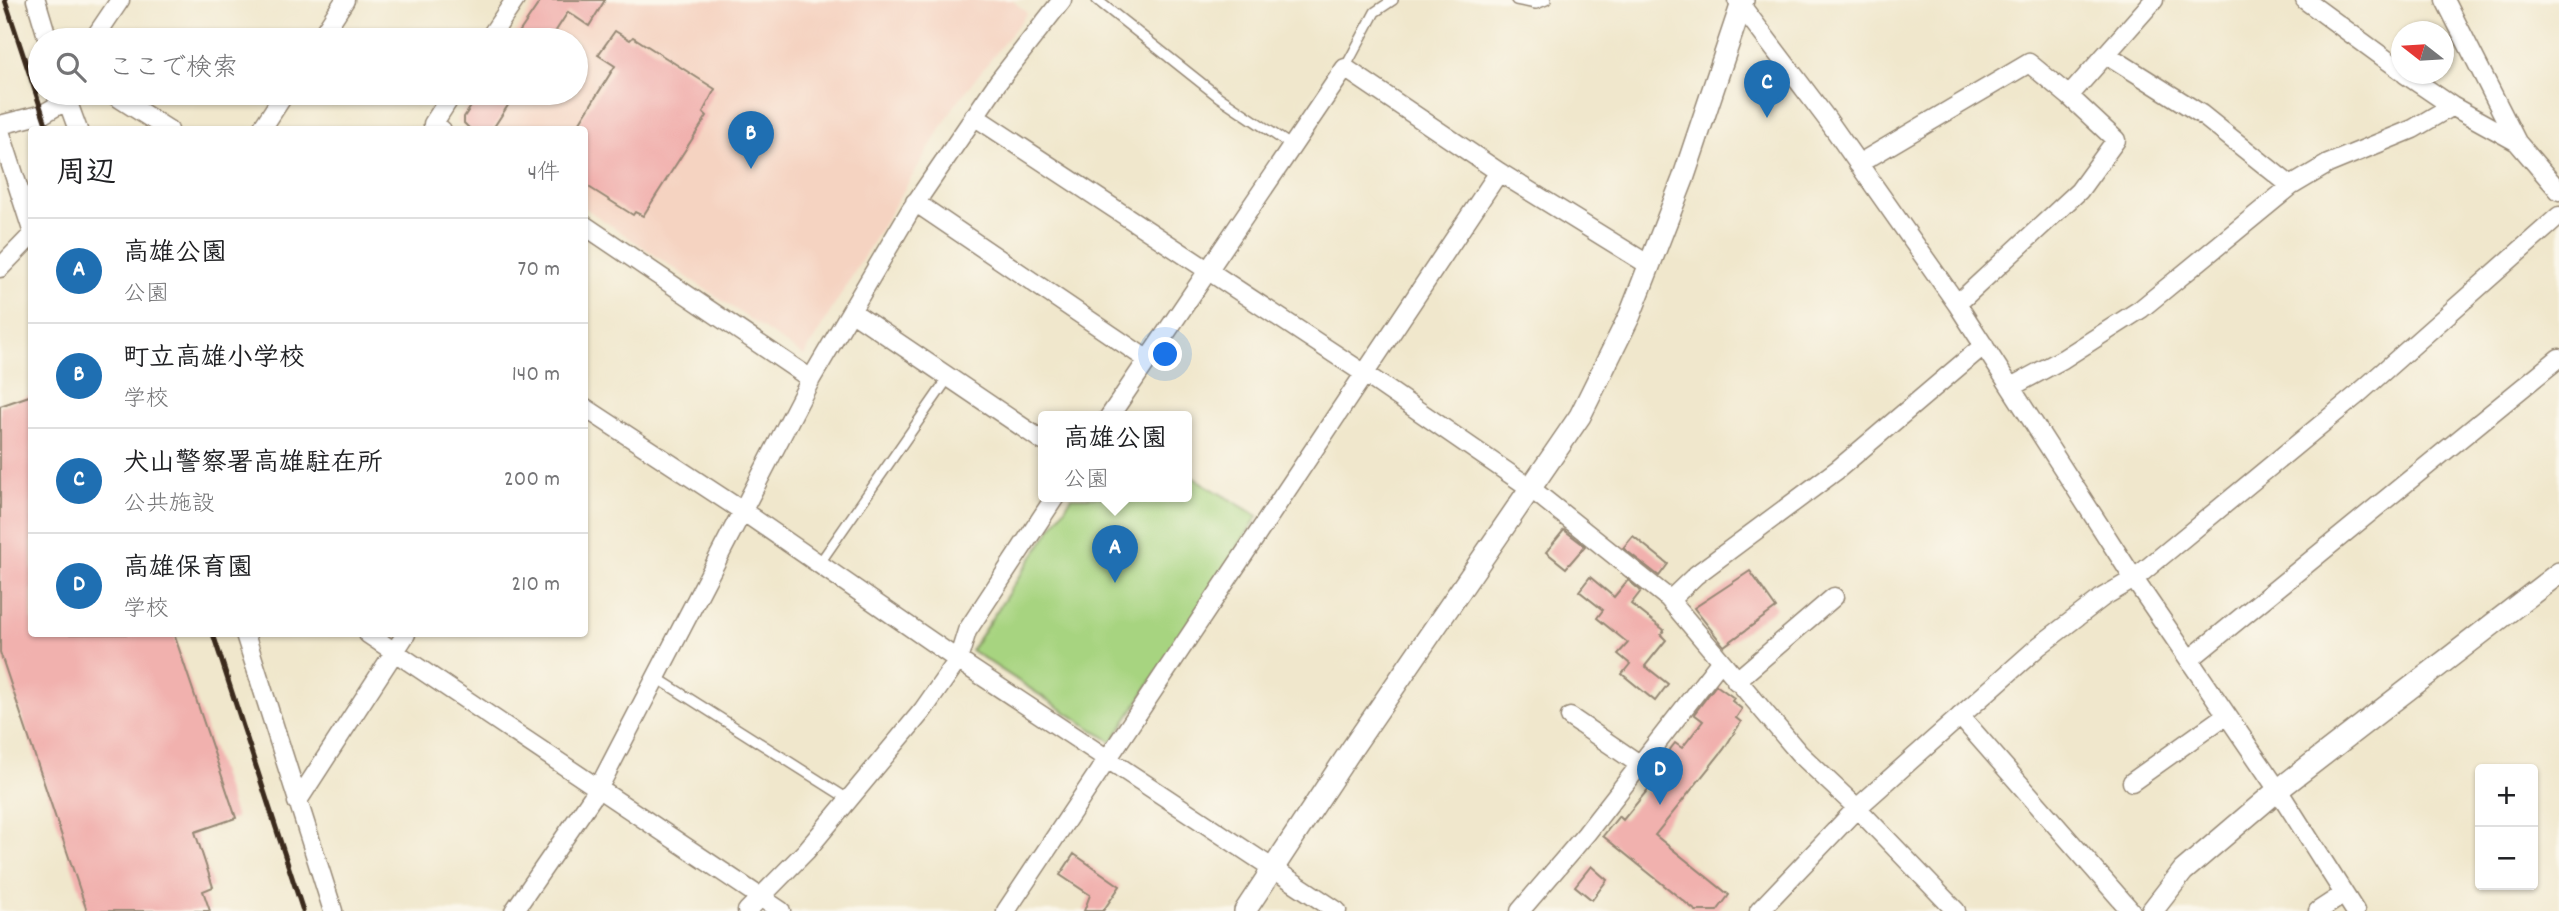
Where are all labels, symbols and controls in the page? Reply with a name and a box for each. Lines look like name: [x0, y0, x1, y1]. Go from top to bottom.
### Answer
north arrow: [2391, 21, 2454, 84]
search box: [28, 28, 588, 105]
icon: search: [52, 48, 90, 86]
text: ここで検索: [108, 51, 238, 88]
pin: C: [1744, 60, 1790, 118]
pin: B: [728, 111, 774, 169]
text: 周辺: [56, 154, 116, 197]
text: 4件: [527, 158, 560, 191]
text: 高雄公園: [123, 236, 227, 273]
text: A: [73, 254, 85, 287]
text: 70 m: [518, 254, 560, 287]
text: 公園: [123, 279, 169, 312]
your location: [1148, 337, 1182, 371]
text: 町立高雄小学校: [123, 341, 305, 378]
text: B: [74, 359, 84, 392]
text: 140 m: [512, 359, 560, 392]
text: 学校: [123, 384, 169, 417]
popup: [1038, 411, 1192, 502]
text: 高雄公園: [1063, 422, 1167, 459]
text: 犬山警察署高雄駐在所: [123, 446, 383, 483]
text: C: [73, 464, 85, 497]
text: 200 m: [504, 464, 560, 497]
text: 公園: [1063, 465, 1109, 498]
text: 公共施設: [123, 489, 215, 522]
pin: A: [1092, 525, 1138, 583]
text: 高雄保育園: [123, 551, 253, 588]
text: D: [73, 569, 85, 602]
text: 210 m: [511, 569, 560, 602]
text: 学校: [123, 594, 169, 627]
pin: D: [1637, 747, 1683, 805]
map controls: [2475, 764, 2538, 890]
button: +: [2475, 764, 2538, 827]
button: −: [2475, 827, 2538, 890]

